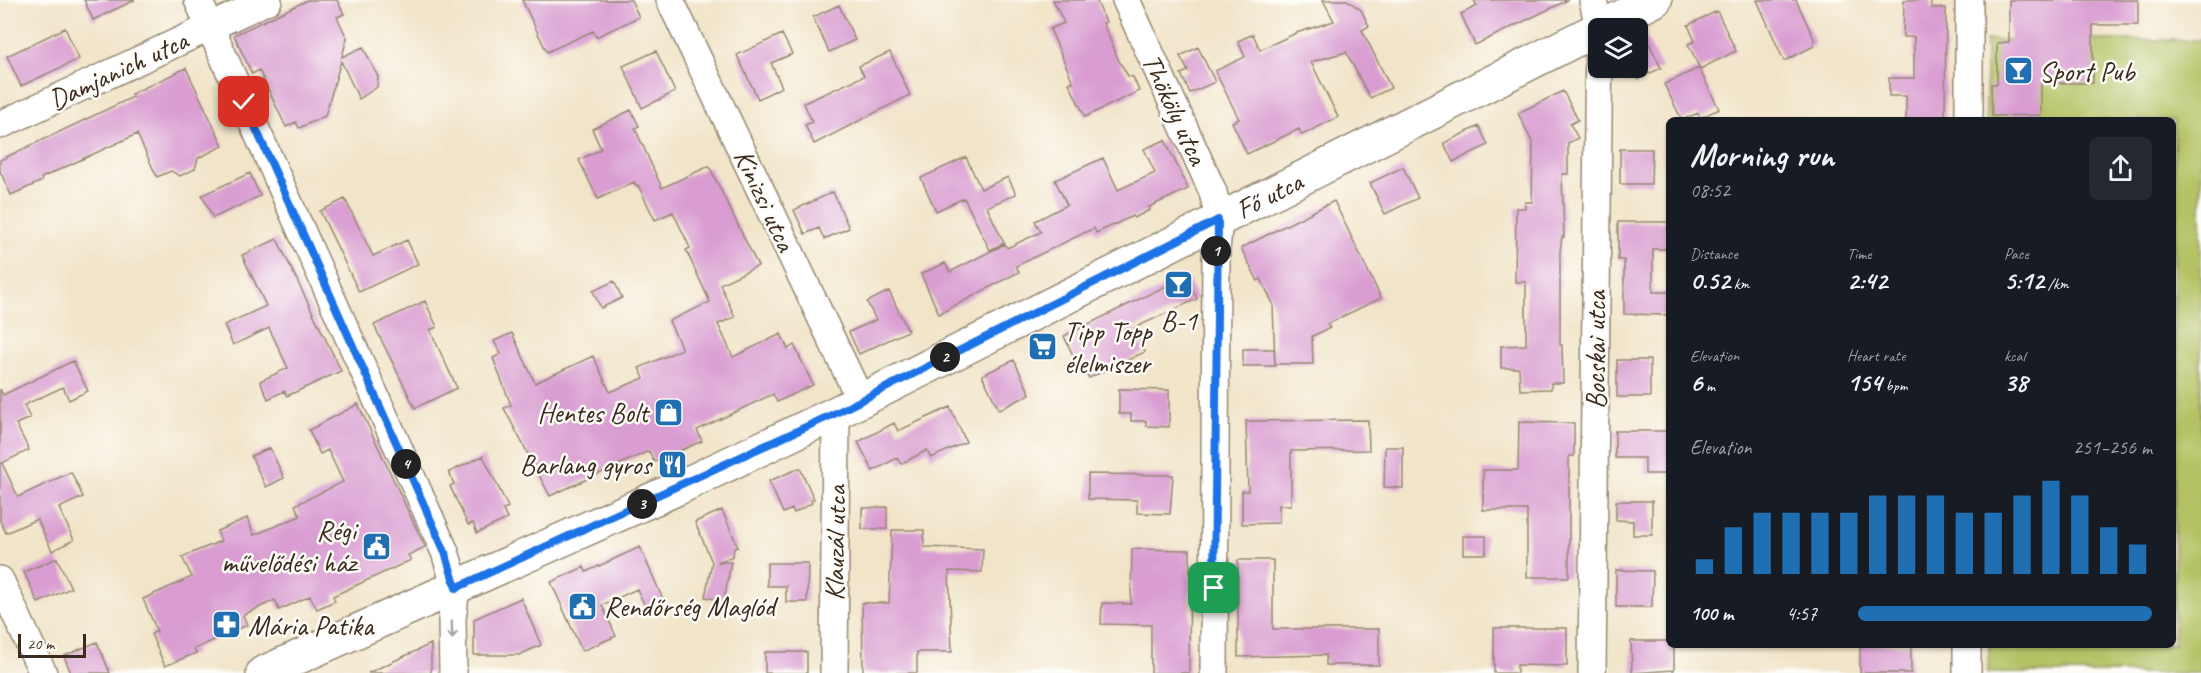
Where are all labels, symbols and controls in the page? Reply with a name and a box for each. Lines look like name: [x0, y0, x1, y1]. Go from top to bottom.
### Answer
map controls: [1588, 18, 1648, 78]
button: layers: [1588, 18, 1648, 78]
street label: Damjanich utca: [43, 22, 195, 117]
street label: Thököly utca: [1134, 48, 1217, 172]
place label: Sport Pub: [2039, 54, 2136, 89]
bar icon: Sport Pub: [2002, 55, 2034, 87]
pin: [218, 76, 269, 127]
icon: check: [227, 85, 260, 118]
text: Morning run: [1690, 134, 1834, 176]
button: share: [2089, 137, 2152, 200]
street label: Kinizsi utca: [726, 143, 805, 258]
street label: Fő utca: [1230, 163, 1310, 226]
text: 08:52: [1690, 178, 1730, 203]
pin: 1: [1201, 236, 1231, 266]
text: 1: [1212, 241, 1220, 261]
text: Distance: [1690, 244, 1738, 264]
text: Time: [1847, 244, 1871, 264]
text: Pace: [2004, 244, 2029, 264]
text: 0.52: [1690, 264, 1730, 297]
text: 2:42: [1847, 264, 1887, 297]
text: 5:12: [2004, 264, 2044, 297]
bar icon: B-1: [1163, 269, 1195, 301]
text: km: [1730, 274, 1749, 294]
text: /km: [2044, 274, 2069, 294]
street label: Bocskai utca: [1578, 289, 1613, 409]
place label: B-1: [1161, 303, 1199, 338]
place label: Tipp Topp élelmiszer: [1064, 314, 1153, 381]
supermarket icon: Tipp Topp élelmiszer: [1027, 331, 1059, 363]
pin: 2: [930, 342, 960, 372]
text: Elevation: [1690, 346, 1739, 366]
text: Heart rate: [1847, 346, 1905, 366]
text: kcal: [2004, 346, 2025, 366]
text: 2: [941, 347, 949, 367]
text: 6: [1690, 366, 1702, 399]
text: 154: [1847, 366, 1882, 399]
text: 38: [2004, 366, 2027, 399]
text: m: [1702, 376, 1715, 396]
text: bpm: [1882, 376, 1908, 396]
place label: Hentes Bolt: [537, 395, 651, 430]
shop icon: Hentes Bolt: [653, 396, 685, 428]
text: Elevation: [1690, 435, 1752, 460]
text: 251–256 m: [2073, 435, 2152, 460]
place label: Barlang gyros: [520, 447, 653, 482]
restaurant icon: Barlang gyros: [656, 448, 688, 480]
pin: 4: [391, 449, 421, 479]
text: 4: [402, 454, 410, 474]
street label: Klauzál utca: [816, 483, 854, 601]
pin: 3: [627, 489, 657, 519]
text: 3: [638, 494, 646, 514]
place label: Régi művelődési ház: [222, 513, 360, 580]
public building icon: Régi művelődési ház: [361, 530, 393, 562]
pin: [1188, 562, 1239, 613]
icon: arrive: [1197, 571, 1230, 604]
place label: Rendőrség Maglód: [604, 589, 779, 624]
public building icon: Rendőrség Maglód: [567, 590, 599, 622]
text: 100 m: [1690, 601, 1733, 626]
text: 4:57: [1786, 601, 1817, 626]
place label: Mária Patika: [248, 608, 375, 643]
pharmacy icon: Mária Patika: [211, 609, 243, 641]
one-way arrow: [447, 620, 458, 640]
scale bar: [18, 631, 86, 658]
text: 20 m: [27, 634, 54, 654]

